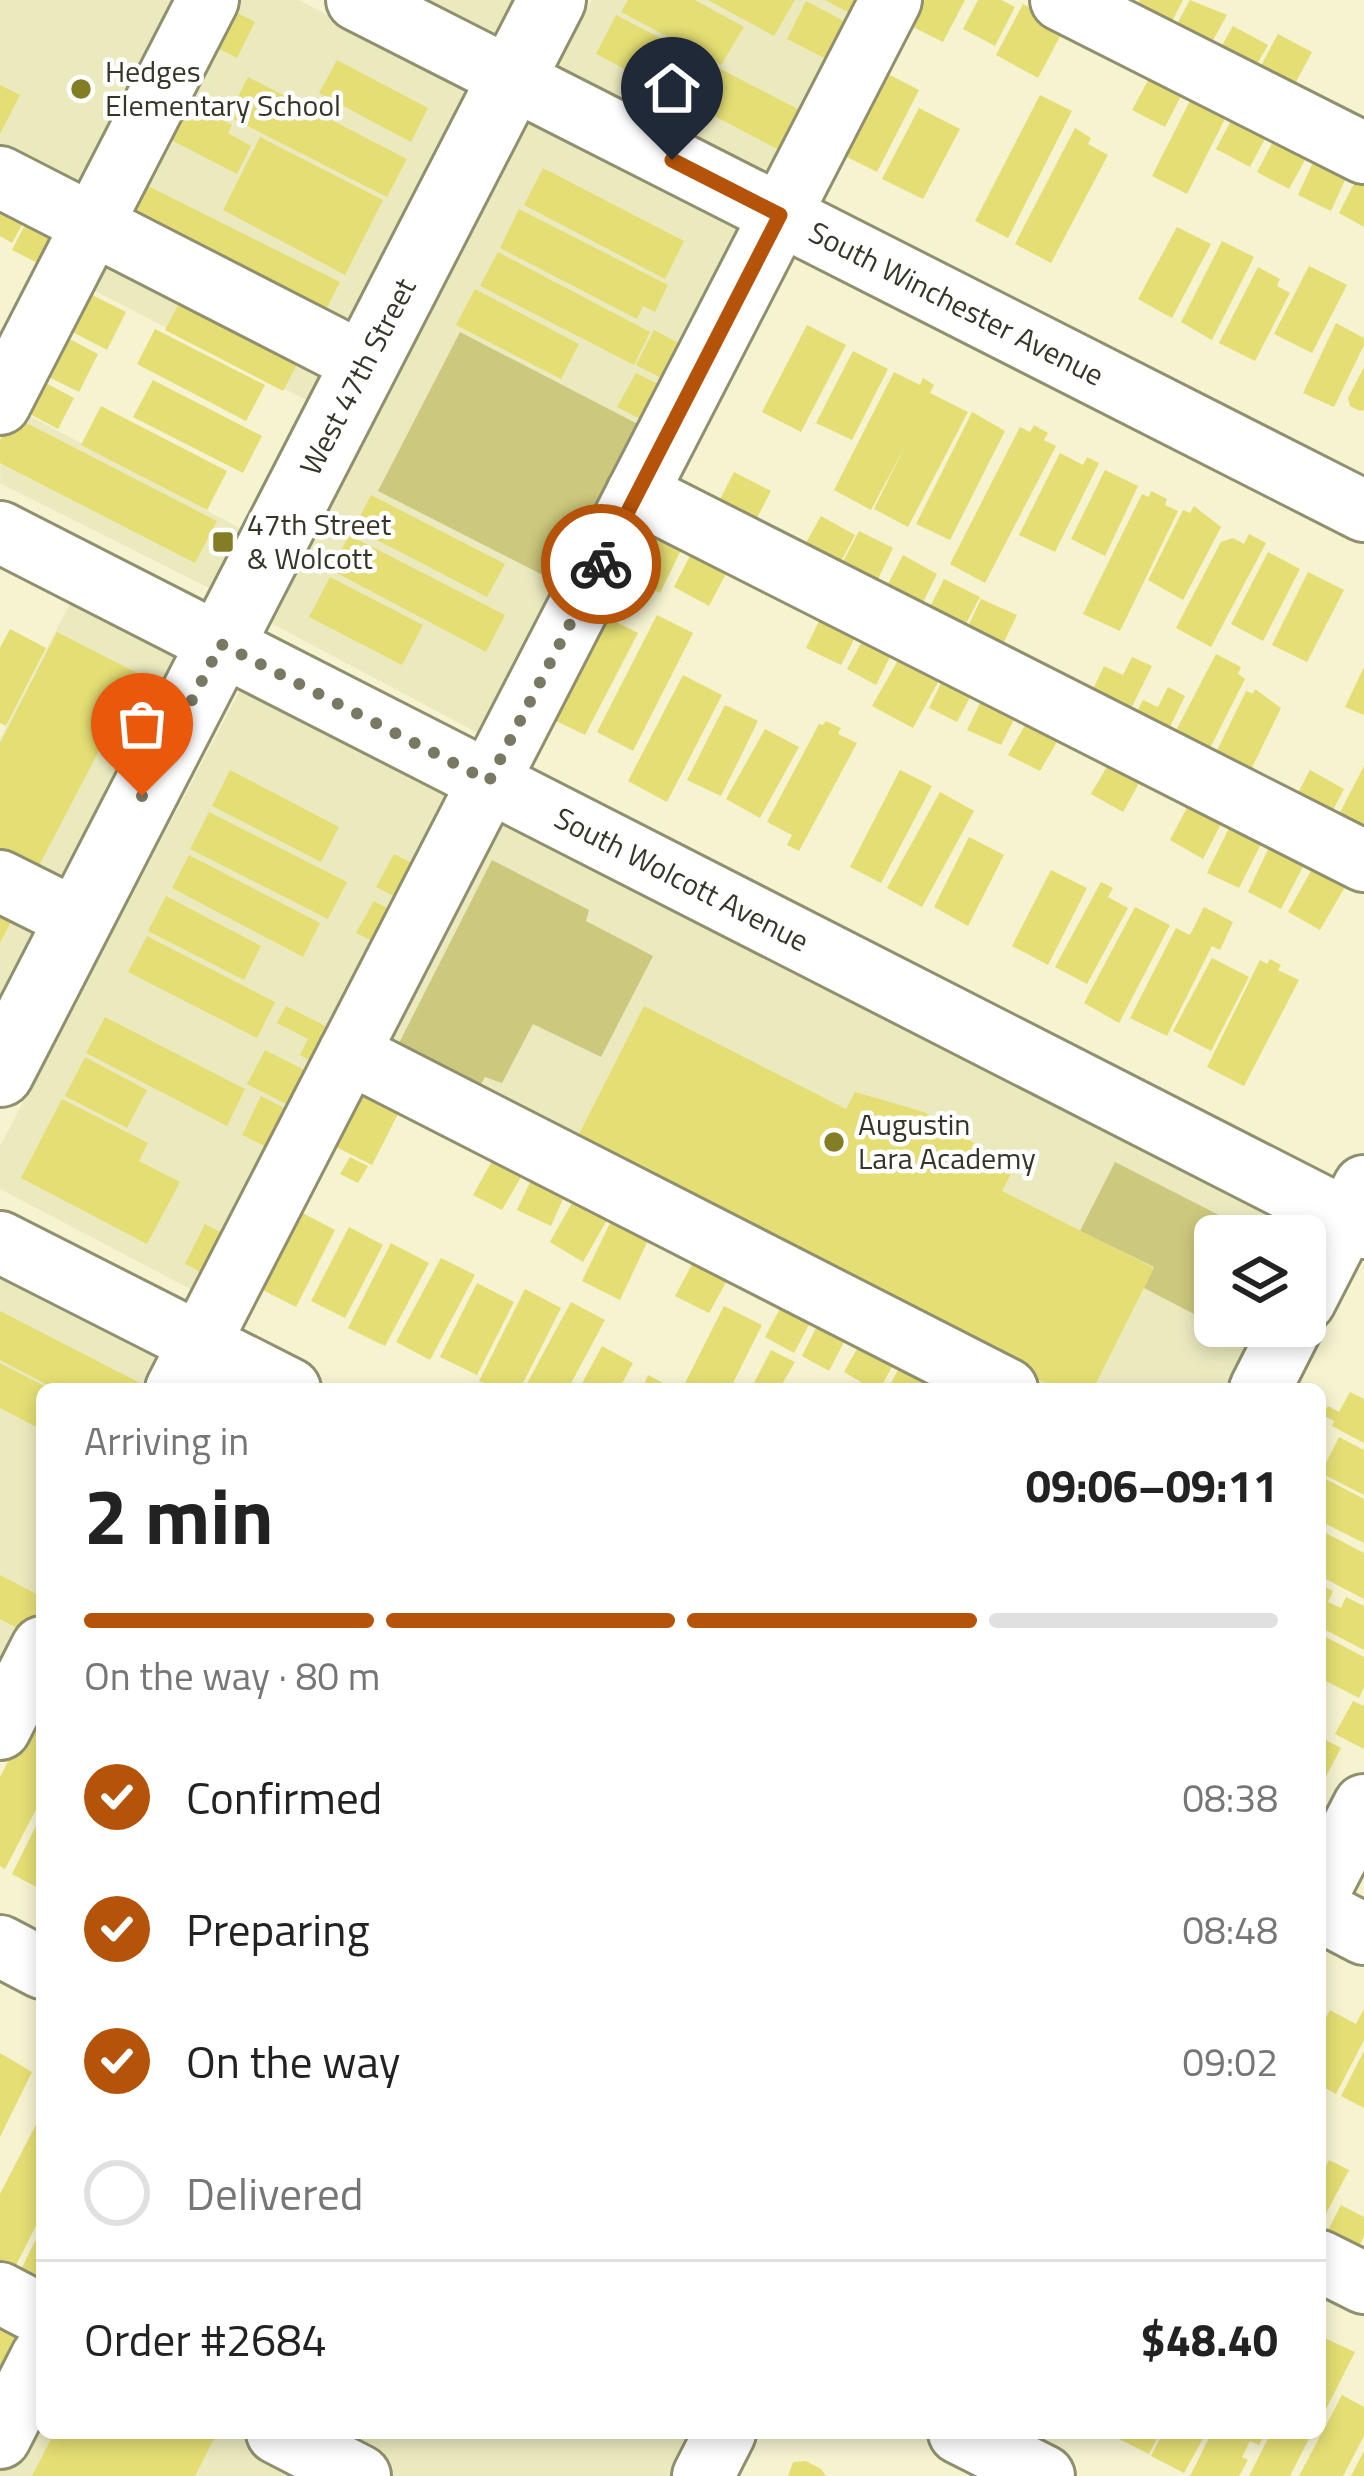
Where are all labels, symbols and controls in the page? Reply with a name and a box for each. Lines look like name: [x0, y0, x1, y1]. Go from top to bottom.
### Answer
pin: [621, 37, 723, 160]
place label: Hedges Elementary School: [105, 48, 341, 128]
icon: home: [639, 55, 705, 121]
marker: Hedges Elementary School: [68, 76, 94, 102]
street label: South Winchester Avenue: [801, 209, 1112, 397]
street label: West 47th Street: [287, 269, 427, 483]
place label: 47th Street & Wolcott: [247, 501, 392, 581]
courier: [541, 504, 661, 624]
marker: 47th Street & Wolcott: [210, 529, 236, 555]
icon: bike: [568, 531, 634, 597]
pin: [91, 673, 193, 796]
icon: bag: [109, 691, 175, 757]
street label: South Wolcott Avenue: [547, 795, 817, 963]
place label: Augustin Lara Academy: [858, 1101, 1036, 1181]
marker: Augustin Lara Academy: [821, 1129, 847, 1155]
map controls: [1194, 1215, 1326, 1347]
button: layers: [1194, 1215, 1326, 1347]
text: Arriving in: [84, 1411, 249, 1470]
text: 09:06–09:11: [1026, 1451, 1278, 1519]
text: 2 min: [84, 1456, 274, 1574]
text: On the way · 80 m: [84, 1646, 380, 1705]
text: Confirmed: [186, 1763, 382, 1831]
icon: check: [84, 1764, 150, 1830]
text: 08:38: [1182, 1768, 1278, 1827]
text: Preparing: [186, 1895, 370, 1963]
icon: check: [84, 1896, 150, 1962]
text: 08:48: [1182, 1900, 1278, 1959]
text: On the way: [186, 2027, 400, 2095]
icon: check: [84, 2028, 150, 2094]
text: 09:02: [1182, 2032, 1278, 2091]
text: Delivered: [186, 2159, 364, 2227]
text: Order #2684: [84, 2305, 327, 2373]
text: $48.40: [1140, 2305, 1278, 2373]

